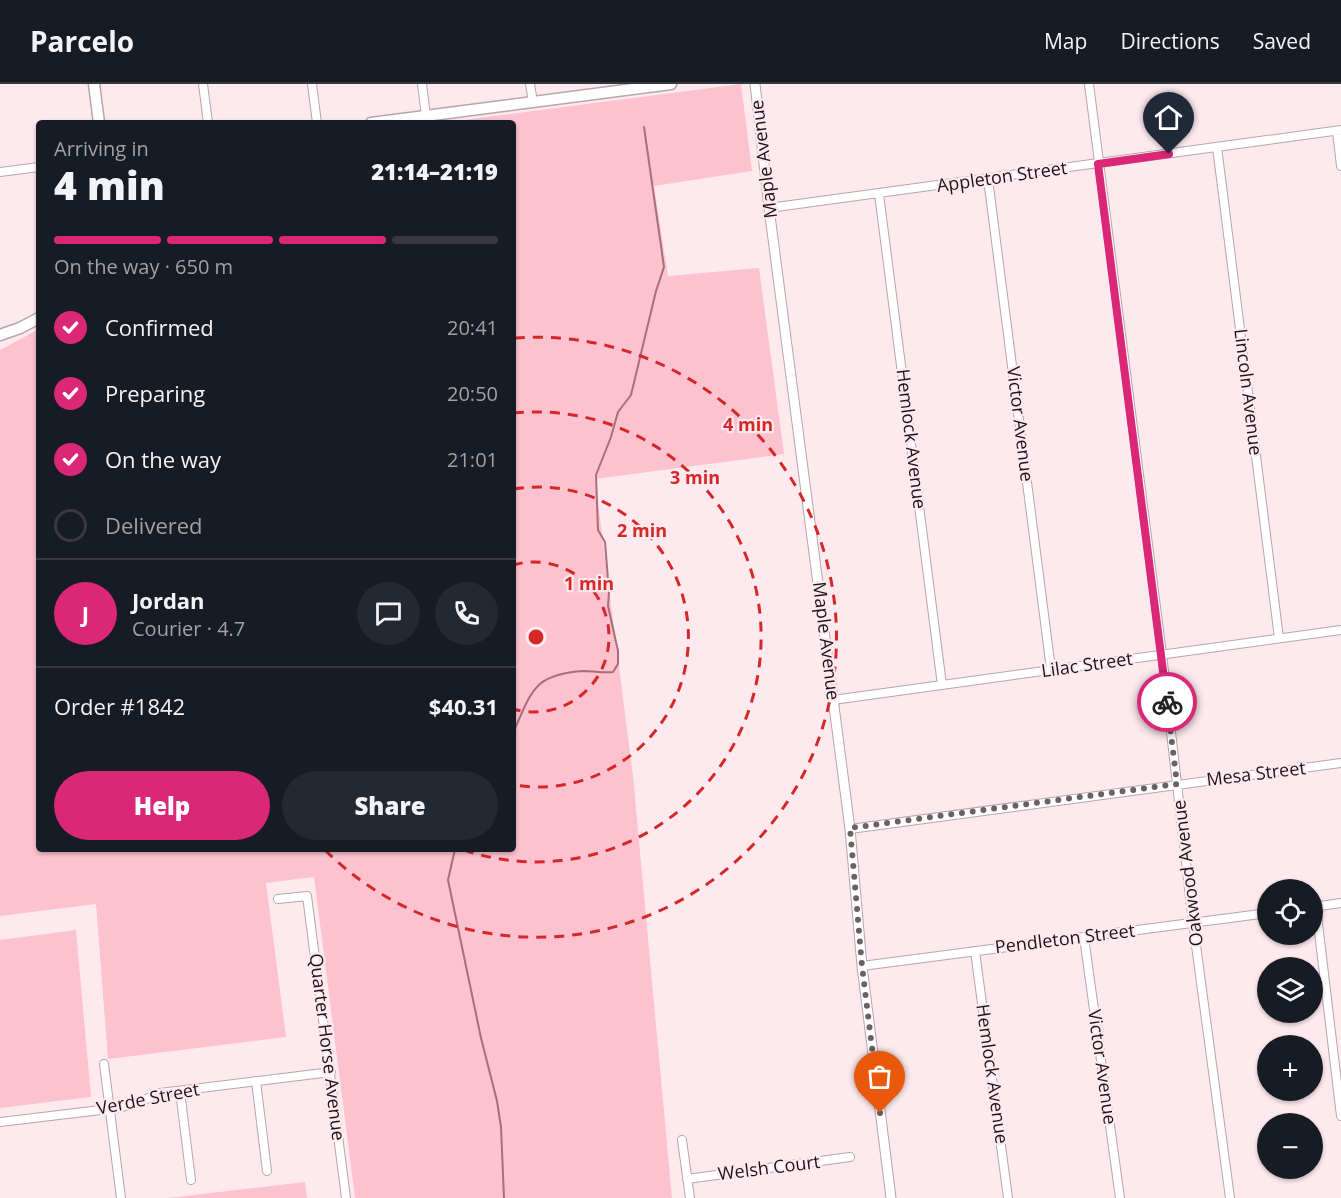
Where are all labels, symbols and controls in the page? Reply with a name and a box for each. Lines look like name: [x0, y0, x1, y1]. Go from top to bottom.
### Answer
text: Parcelo: [30, 22, 134, 60]
text: Map: [1044, 27, 1087, 55]
text: Directions: [1120, 27, 1220, 55]
text: Saved: [1253, 27, 1311, 55]
pin: [1143, 92, 1194, 154]
street label: Maple Avenue: [744, 99, 782, 220]
icon: home: [1152, 101, 1185, 134]
text: Arriving in: [54, 135, 149, 162]
street label: Appleton Street: [935, 155, 1069, 197]
text: 21:14–21:19: [371, 156, 498, 186]
text: 4 min: [54, 158, 165, 211]
text: On the way · 650 m: [54, 253, 233, 280]
icon: check: [54, 311, 87, 344]
text: Confirmed: [105, 312, 214, 342]
text: 20:41: [447, 314, 498, 341]
street label: Lincoln Avenue: [1229, 327, 1269, 457]
street label: Victor Avenue: [1002, 365, 1040, 483]
street label: Hemlock Avenue: [891, 368, 932, 510]
icon: check: [54, 377, 87, 410]
text: Preparing: [105, 378, 205, 408]
text: 20:50: [447, 380, 498, 407]
text: 4 min: [723, 412, 773, 436]
icon: check: [54, 443, 87, 476]
text: On the way: [105, 444, 221, 474]
text: 21:01: [447, 446, 498, 473]
text: 3 min: [670, 465, 720, 489]
text: Delivered: [105, 510, 203, 540]
text: 2 min: [617, 518, 667, 542]
text: 1 min: [564, 571, 614, 595]
street label: Maple Avenue: [808, 580, 846, 701]
button: chat: [357, 582, 420, 645]
button: phone: [435, 582, 498, 645]
text: Jordan: [132, 585, 205, 615]
text: J: [82, 598, 89, 628]
text: Courier · 4.7: [132, 615, 245, 642]
centre of rings: [526, 627, 546, 647]
street label: Lilac Street: [1040, 646, 1134, 682]
courier: [1137, 672, 1197, 732]
icon: bike: [1151, 686, 1184, 719]
text: Order #1842: [54, 691, 185, 721]
text: $40.31: [429, 691, 498, 721]
street label: Mesa Street: [1205, 755, 1307, 791]
button: Help: [54, 771, 270, 840]
button: Share: [282, 771, 498, 840]
street label: Oakwood Avenue: [1166, 798, 1208, 948]
map controls: [1257, 879, 1323, 1179]
button: locate: [1257, 879, 1323, 945]
street label: Pendleton Street: [994, 918, 1136, 959]
street label: Quarter Horse Avenue: [305, 952, 351, 1142]
button: layers: [1257, 957, 1323, 1023]
street label: Hemlock Avenue: [971, 1002, 1015, 1145]
street label: Victor Avenue: [1083, 1008, 1123, 1126]
button: +: [1257, 1035, 1323, 1101]
pin: [854, 1051, 905, 1113]
icon: bag: [863, 1060, 896, 1093]
street label: Verde Street: [94, 1076, 201, 1120]
button: −: [1257, 1113, 1323, 1179]
street label: Welsh Court: [717, 1149, 821, 1185]

